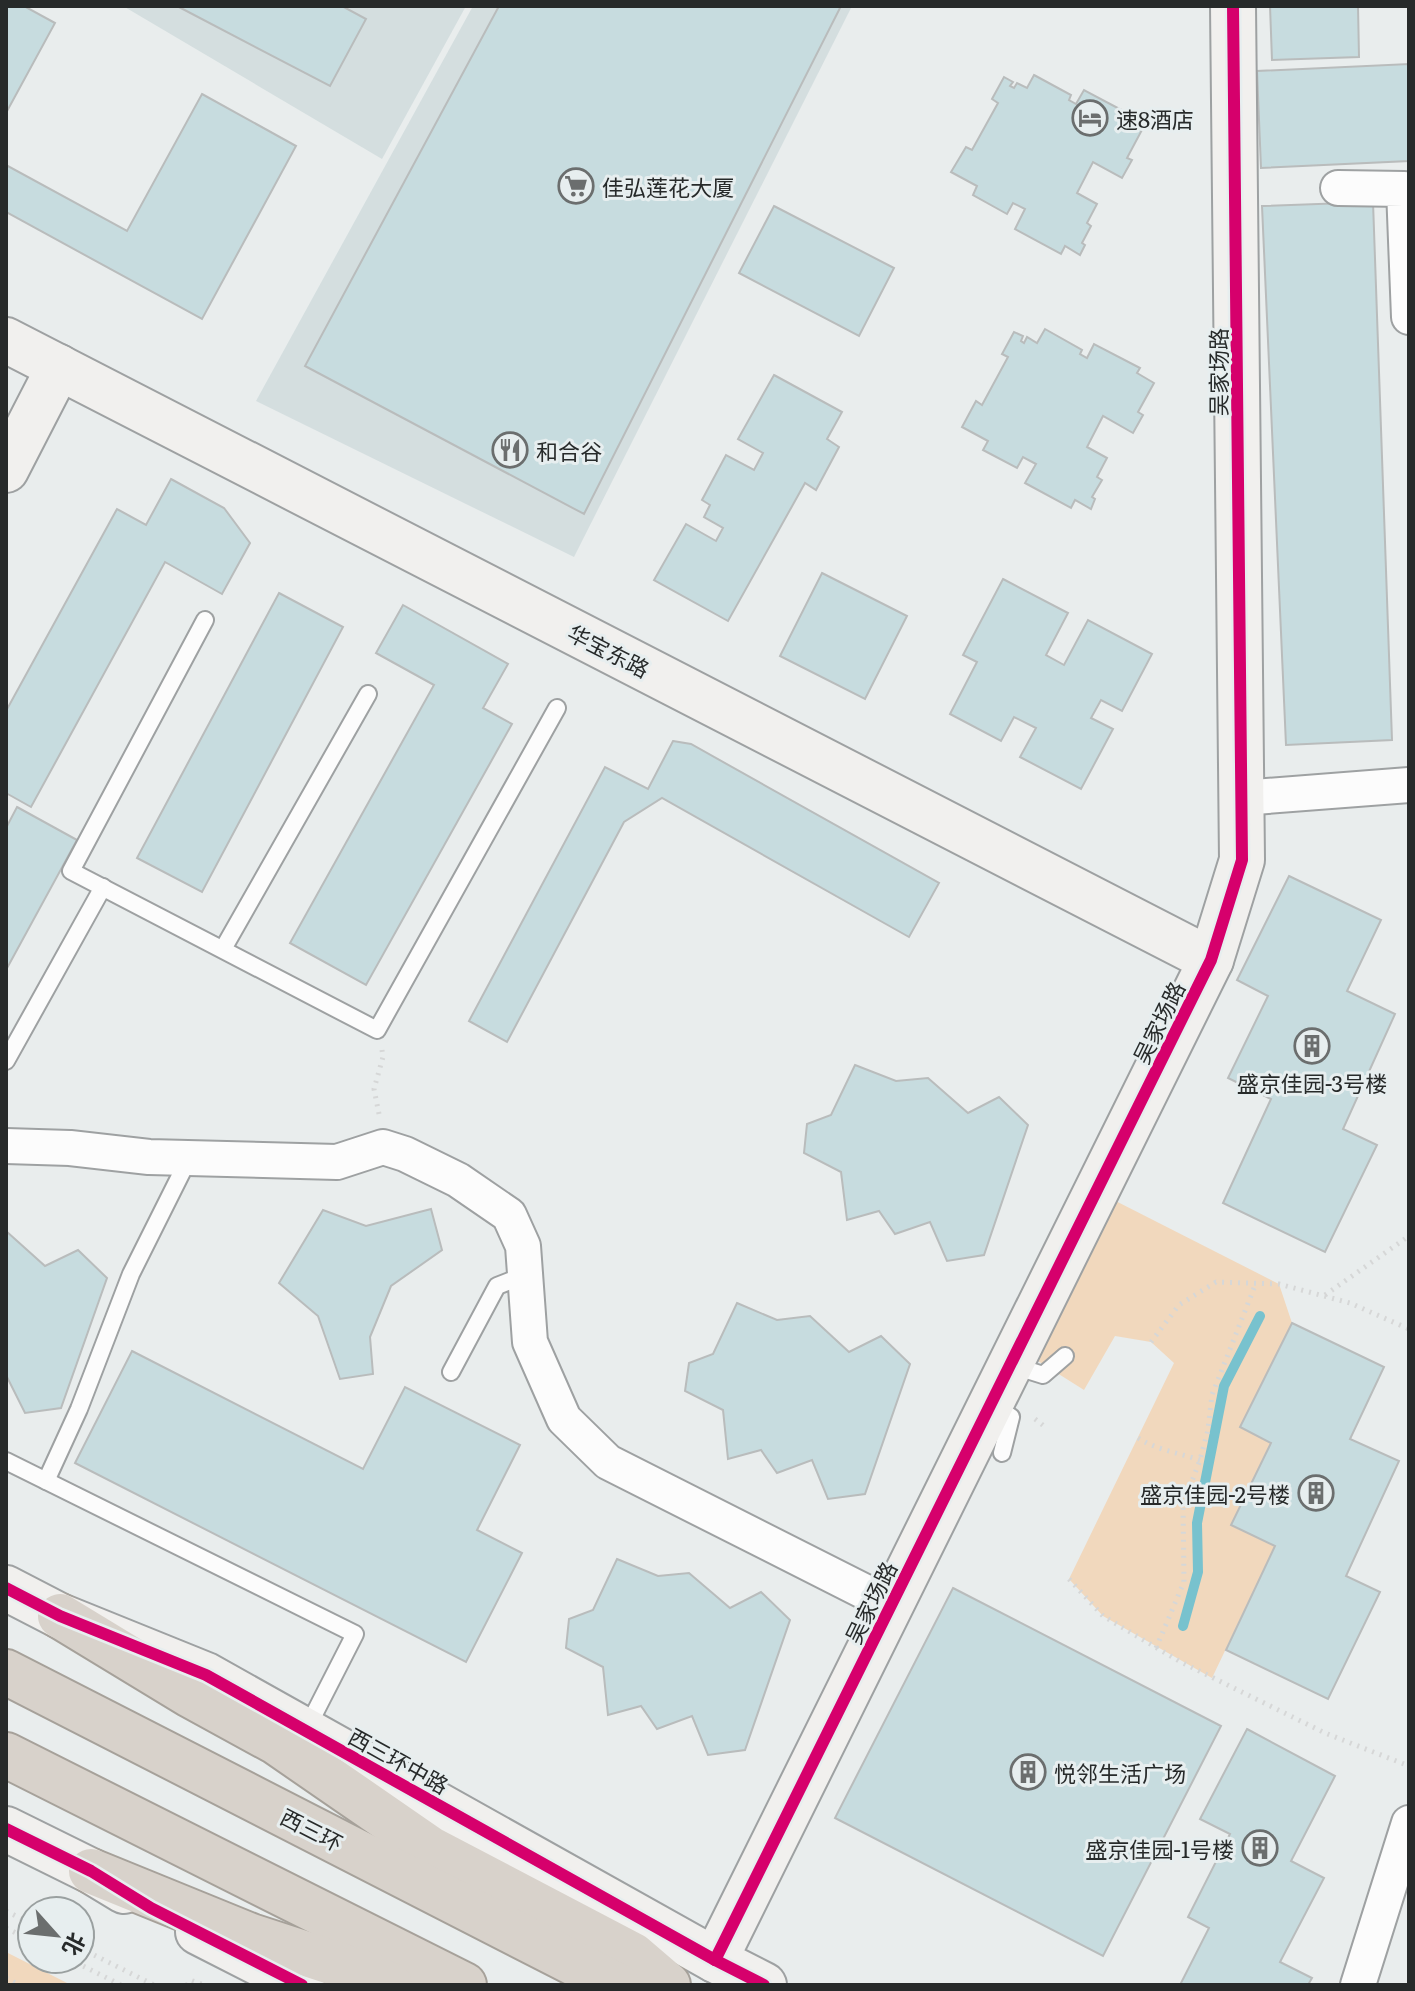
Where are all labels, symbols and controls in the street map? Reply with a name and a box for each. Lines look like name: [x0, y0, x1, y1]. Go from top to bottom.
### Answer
hotel icon: 速8酒店: [1071, 99, 1109, 137]
place label: 速8酒店: [1116, 102, 1194, 135]
supermarket icon: 佳弘莲花大厦: [557, 167, 595, 205]
place label: 佳弘莲花大厦: [602, 170, 734, 203]
street label: 吴家场路: [1201, 328, 1234, 416]
restaurant icon: 和合谷: [491, 431, 529, 469]
place label: 和合谷: [536, 434, 602, 467]
street label: 华宝东路: [562, 615, 656, 685]
street label: 吴家场路: [1124, 975, 1192, 1069]
building icon: 盛京佳园-3号楼: [1293, 1027, 1331, 1065]
place label: 盛京佳园-3号楼: [1237, 1066, 1387, 1099]
building icon: 盛京佳园-2号楼: [1297, 1474, 1335, 1512]
place label: 盛京佳园-2号楼: [1140, 1477, 1290, 1510]
street label: 吴家场路: [836, 1555, 904, 1649]
street label: 西三环中路: [343, 1719, 455, 1801]
building icon: 悦邻生活广场: [1009, 1753, 1047, 1791]
place label: 悦邻生活广场: [1054, 1756, 1186, 1789]
street label: 西三环: [275, 1799, 349, 1859]
building icon: 盛京佳园-1号楼: [1241, 1829, 1279, 1867]
place label: 盛京佳园-1号楼: [1085, 1832, 1234, 1865]
north arrow: [16, 1895, 96, 1975]
text: 北: [55, 1927, 95, 1962]

